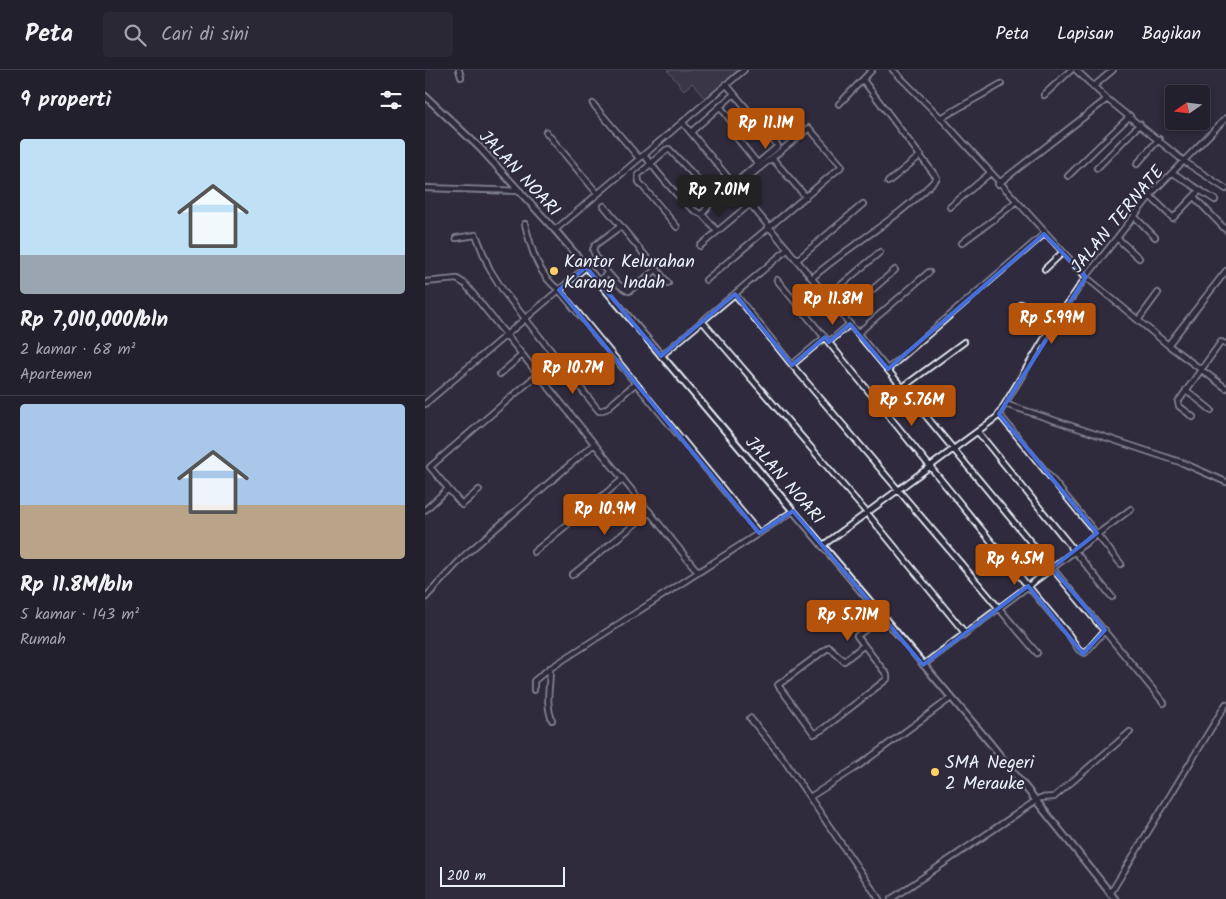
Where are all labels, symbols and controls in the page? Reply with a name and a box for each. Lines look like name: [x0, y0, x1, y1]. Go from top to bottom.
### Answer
search box: [103, 12, 453, 57]
text: Peta: [25, 15, 73, 54]
text: Cari di sini: [161, 20, 249, 50]
text: Peta: [996, 20, 1029, 49]
text: Lapisan: [1057, 20, 1114, 49]
text: Bagikan: [1142, 20, 1201, 49]
icon: search: [121, 21, 149, 49]
text: 9 properti: [20, 84, 111, 117]
north arrow: [1165, 85, 1210, 130]
map controls: [1165, 85, 1210, 130]
icon: filters: [377, 86, 405, 114]
pin: Rp 11.1M: [714, 108, 818, 150]
text: Rp 11.1M: [739, 111, 793, 136]
street label: JALAN NOARI: [471, 124, 567, 224]
street label: JALAN TERNATE: [1064, 159, 1172, 280]
icon: home: [168, 171, 258, 261]
pin: Rp 7.01M: [667, 174, 771, 217]
text: Rp 7.01M: [689, 178, 749, 203]
place label: Kantor Kelurahan Karang Indah: [564, 248, 695, 298]
marker: Kantor Kelurahan Karang Indah: [548, 265, 560, 277]
pin: Rp 11.8M: [781, 284, 885, 326]
text: Rp 11.8M: [803, 287, 863, 312]
pin: Rp 5.99M: [1000, 302, 1104, 345]
text: Rp 7,010,000/bln: [20, 304, 168, 337]
text: Rp 5.99M: [1020, 306, 1084, 331]
text: 2 kamar · 68 m²: [20, 337, 136, 362]
pin: Rp 10.7M: [521, 352, 625, 395]
text: Rp 10.7M: [543, 356, 603, 381]
text: Apartemen: [20, 362, 92, 387]
pin: Rp 5.76M: [860, 384, 964, 427]
text: Rp 5.76M: [880, 388, 944, 413]
street label: JALAN NOARI: [737, 430, 831, 532]
icon: home: [168, 437, 258, 527]
pin: Rp 10.9M: [553, 494, 657, 536]
text: Rp 10.9M: [574, 497, 636, 522]
pin: Rp 4.5M: [969, 544, 1061, 586]
text: Rp 4.5M: [986, 547, 1044, 572]
text: Rp 11.8M/bln: [20, 569, 133, 602]
pin: Rp 5.71M: [796, 600, 900, 642]
text: 5 kamar · 143 m²: [20, 602, 139, 627]
text: Rp 5.71M: [818, 603, 878, 628]
text: Rumah: [20, 627, 66, 652]
place label: SMA Negeri 2 Merauke: [945, 749, 1035, 799]
marker: SMA Negeri 2 Merauke: [929, 766, 941, 778]
scale bar: [440, 864, 565, 887]
text: 200 m: [447, 865, 486, 887]

